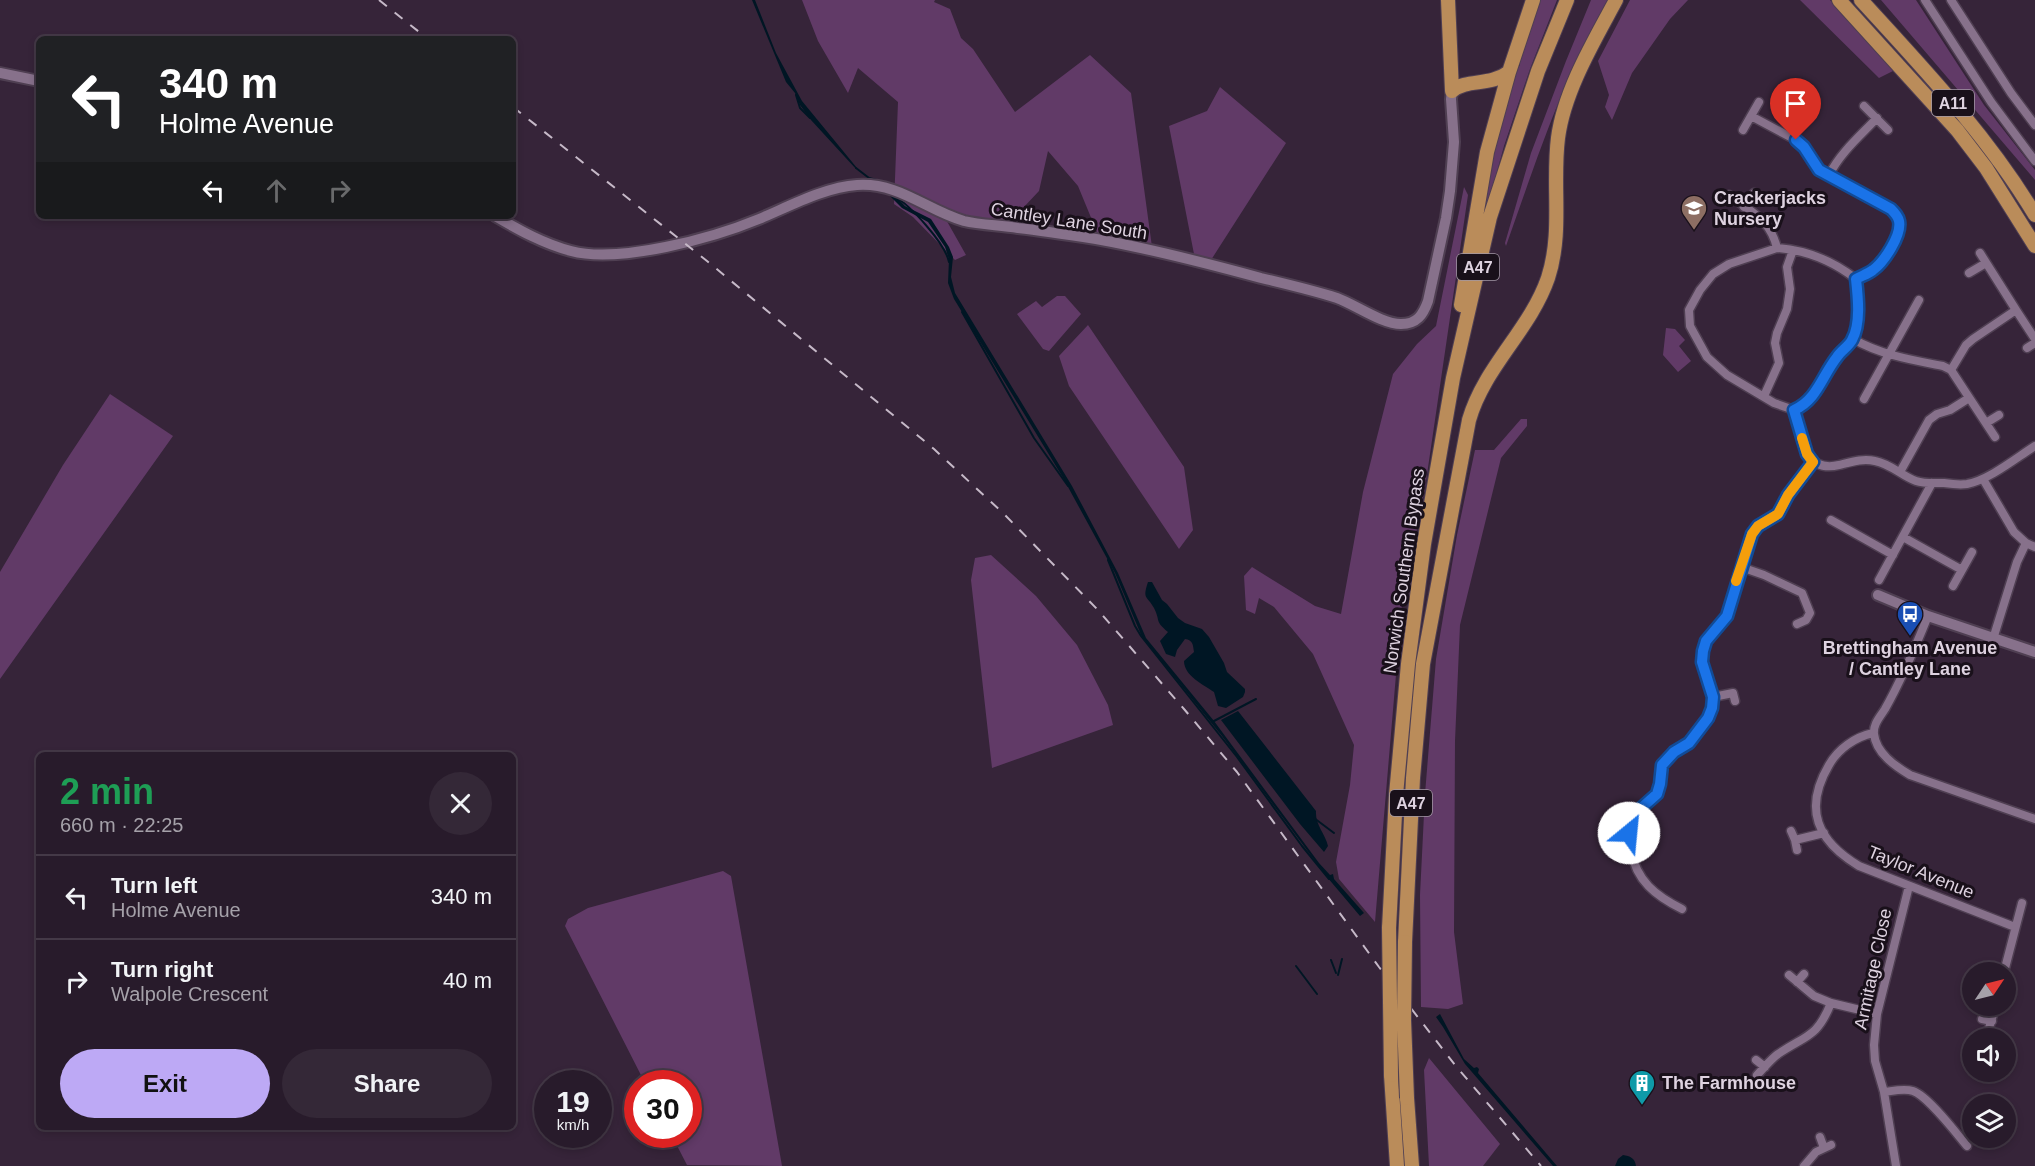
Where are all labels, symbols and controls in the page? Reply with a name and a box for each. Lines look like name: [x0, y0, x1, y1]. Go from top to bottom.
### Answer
icon: left: [60, 60, 138, 138]
text: 340 m: [159, 60, 278, 107]
pin: [1770, 78, 1821, 140]
icon: arrive: [1779, 87, 1812, 120]
road number: A11: [1932, 90, 1974, 116]
text: Holme Avenue: [159, 109, 334, 139]
icon: left: [197, 174, 230, 207]
icon: ahead: [260, 174, 293, 207]
icon: right: [323, 174, 356, 207]
place label: Crackerjacks Nursery: [1714, 188, 1826, 229]
school or university icon: Crackerjacks Nursery: [1679, 193, 1709, 231]
street label: Cantley Lane South: [989, 199, 1149, 243]
road number: A47: [1457, 254, 1499, 280]
street label: Norwich Southern Bypass: [1380, 467, 1428, 675]
bus stop icon: Brettingham Avenue / Cantley Lane: [1895, 599, 1925, 637]
place label: Brettingham Avenue / Cantley Lane: [1823, 638, 1997, 679]
text: 2 min: [60, 771, 154, 812]
button: close: [429, 772, 492, 835]
road number: A47: [1390, 790, 1432, 816]
position arrow: [1597, 801, 1661, 865]
text: 660 m · 22:25: [60, 814, 183, 836]
street label: Taylor Avenue: [1865, 842, 1977, 902]
text: Turn left: [111, 873, 197, 898]
icon: left: [60, 881, 93, 914]
text: 340 m: [431, 884, 492, 909]
text: Holme Avenue: [111, 899, 241, 921]
street label: Armitage Close: [1850, 907, 1896, 1031]
text: Turn right: [111, 957, 213, 982]
north arrow: [1962, 962, 2016, 1016]
map controls: [1962, 962, 2016, 1148]
icon: right: [60, 965, 93, 998]
text: 40 m: [443, 968, 492, 993]
text: Walpole Crescent: [111, 983, 268, 1005]
button: sound: [1962, 1028, 2016, 1082]
button: Exit: [60, 1049, 270, 1118]
button: Share: [282, 1049, 492, 1118]
building icon: The Farmhouse: [1627, 1068, 1657, 1106]
speed limit sign: 30: [624, 1070, 702, 1148]
place label: The Farmhouse: [1662, 1073, 1796, 1093]
text: 19: [556, 1085, 590, 1118]
button: layers: [1962, 1094, 2016, 1148]
text: km/h: [557, 1116, 589, 1133]

